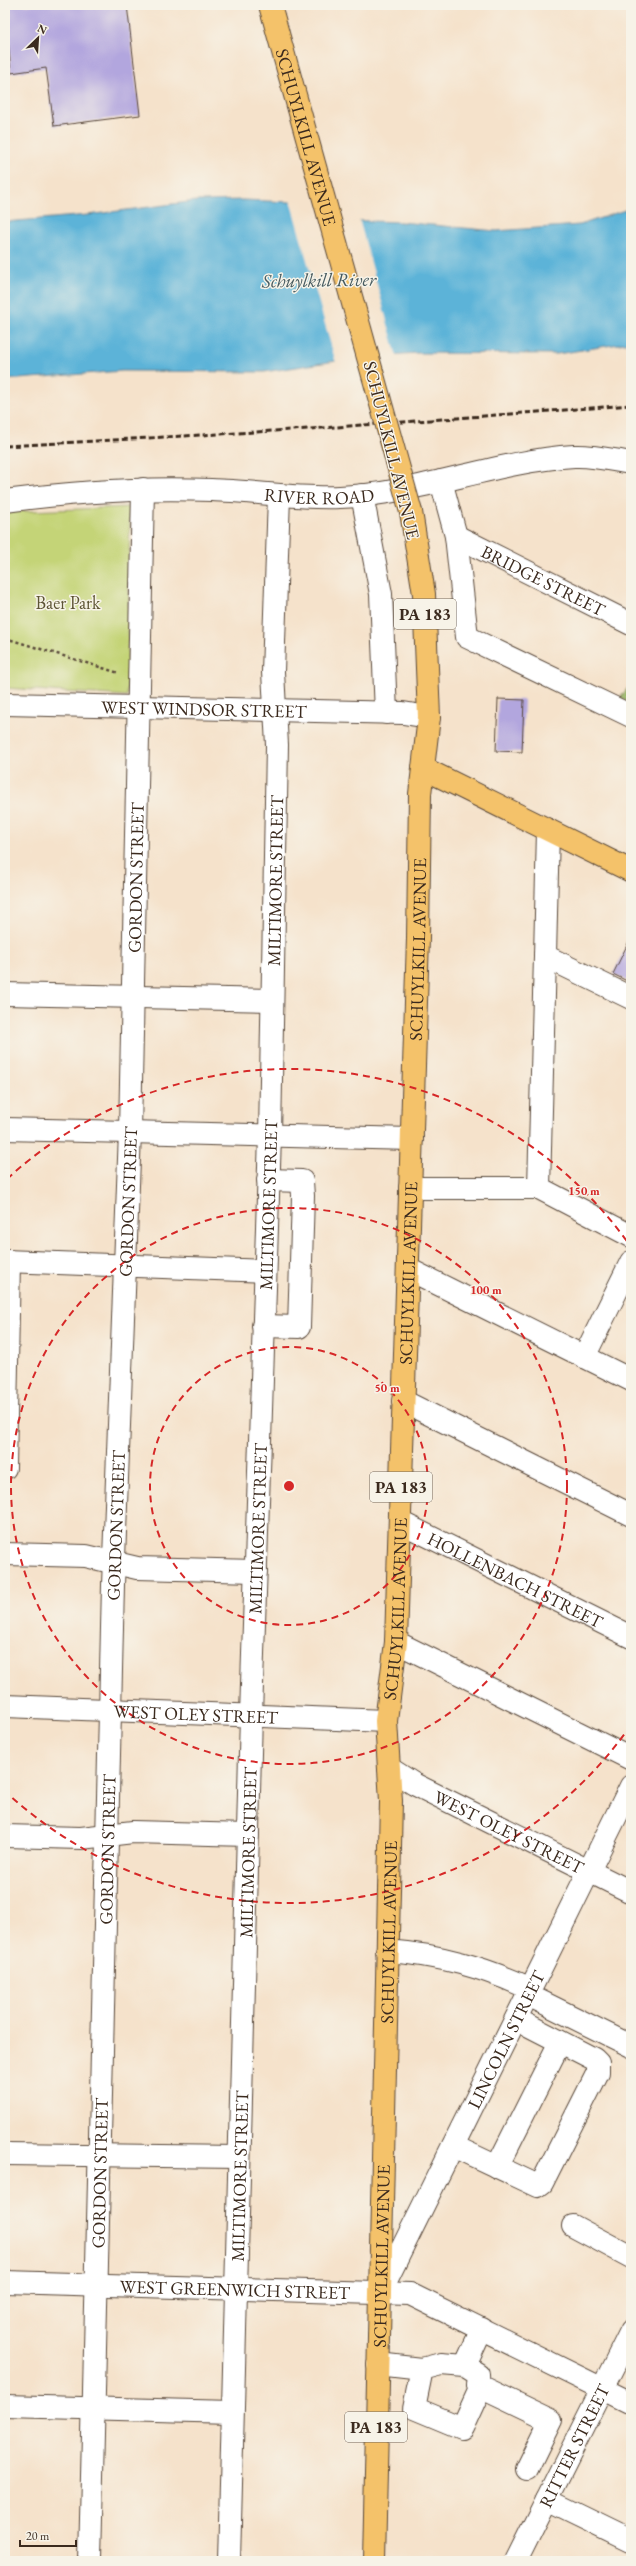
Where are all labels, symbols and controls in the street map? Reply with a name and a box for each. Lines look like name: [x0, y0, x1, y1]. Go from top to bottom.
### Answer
north arrow: [18, 18, 58, 58]
text: N: [35, 21, 49, 37]
street label: SCHUYLKILL AVENUE: [271, 46, 342, 228]
water label: Schuylkill River: [261, 266, 377, 294]
street label: SCHUYLKILL AVENUE: [359, 359, 425, 541]
street label: RIVER ROAD: [263, 482, 375, 509]
street label: BRIDGE STREET: [478, 539, 610, 621]
park label: Baer Park: [35, 591, 101, 614]
road number: PA 183: [394, 599, 456, 629]
street label: WEST WINDSOR STREET: [101, 695, 308, 722]
street label: MILTIMORE STREET: [262, 794, 288, 966]
street label: GORDON STREET: [122, 801, 148, 953]
street label: SCHUYLKILL AVENUE: [403, 858, 431, 1041]
street label: MILTIMORE STREET: [253, 1118, 282, 1290]
street label: GORDON STREET: [113, 1125, 142, 1277]
street label: SCHUYLKILL AVENUE: [393, 1181, 422, 1365]
text: 150 m: [568, 1183, 600, 1199]
text: 100 m: [470, 1282, 502, 1298]
text: 50 m: [374, 1380, 400, 1396]
street label: MILTIMORE STREET: [243, 1442, 271, 1614]
street label: GORDON STREET: [101, 1449, 130, 1601]
road number: PA 183: [370, 1472, 432, 1502]
centre of rings: [282, 1479, 296, 1493]
street label: SCHUYLKILL AVENUE: [377, 1517, 411, 1701]
street label: HOLLENBACH STREET: [424, 1526, 608, 1633]
street label: WEST OLEY STREET: [113, 1699, 280, 1728]
street label: MILTIMORE STREET: [234, 1765, 261, 1938]
street label: GORDON STREET: [94, 1773, 120, 1925]
street label: WEST OLEY STREET: [430, 1784, 589, 1879]
street label: SCHUYLKILL AVENUE: [375, 1840, 402, 2024]
street label: LINCOLN STREET: [462, 1966, 550, 2112]
street label: MILTIMORE STREET: [225, 2089, 253, 2262]
street label: GORDON STREET: [86, 2097, 112, 2249]
street label: SCHUYLKILL AVENUE: [367, 2164, 394, 2348]
street label: WEST GREENWICH STREET: [119, 2274, 351, 2304]
street label: RITTER STREET: [533, 2379, 615, 2511]
road number: PA 183: [345, 2412, 407, 2442]
scale bar: [20, 2522, 76, 2548]
text: 20 m: [26, 2528, 50, 2544]

